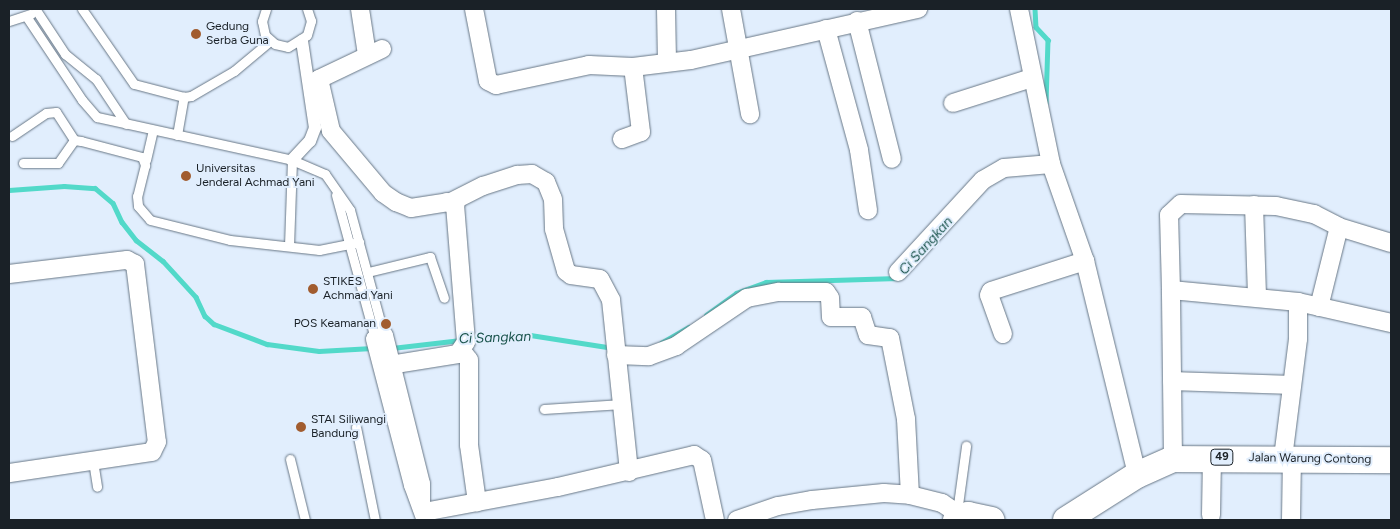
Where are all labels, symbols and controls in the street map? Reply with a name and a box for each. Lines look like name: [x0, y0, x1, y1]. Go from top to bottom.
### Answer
place label: Gedung Serba Guna: [206, 20, 269, 48]
marker: Gedung Serba Guna: [190, 28, 202, 40]
place label: Universitas Jenderal Achmad Yani: [196, 162, 314, 190]
marker: Universitas Jenderal Achmad Yani: [180, 170, 192, 182]
water label: Ci Sangkan: [896, 214, 956, 278]
place label: STIKES Achmad Yani: [323, 275, 393, 303]
marker: STIKES Achmad Yani: [307, 283, 319, 295]
place label: POS Keamanan: [294, 317, 376, 331]
marker: POS Keamanan: [380, 318, 392, 330]
water label: Ci Sangkan: [459, 328, 531, 348]
place label: STAI Siliwangi Bandung: [311, 413, 386, 441]
marker: STAI Siliwangi Bandung: [295, 421, 307, 433]
road number: 49: [1210, 448, 1234, 466]
street label: Jalan Warung Contong: [1248, 451, 1372, 467]

